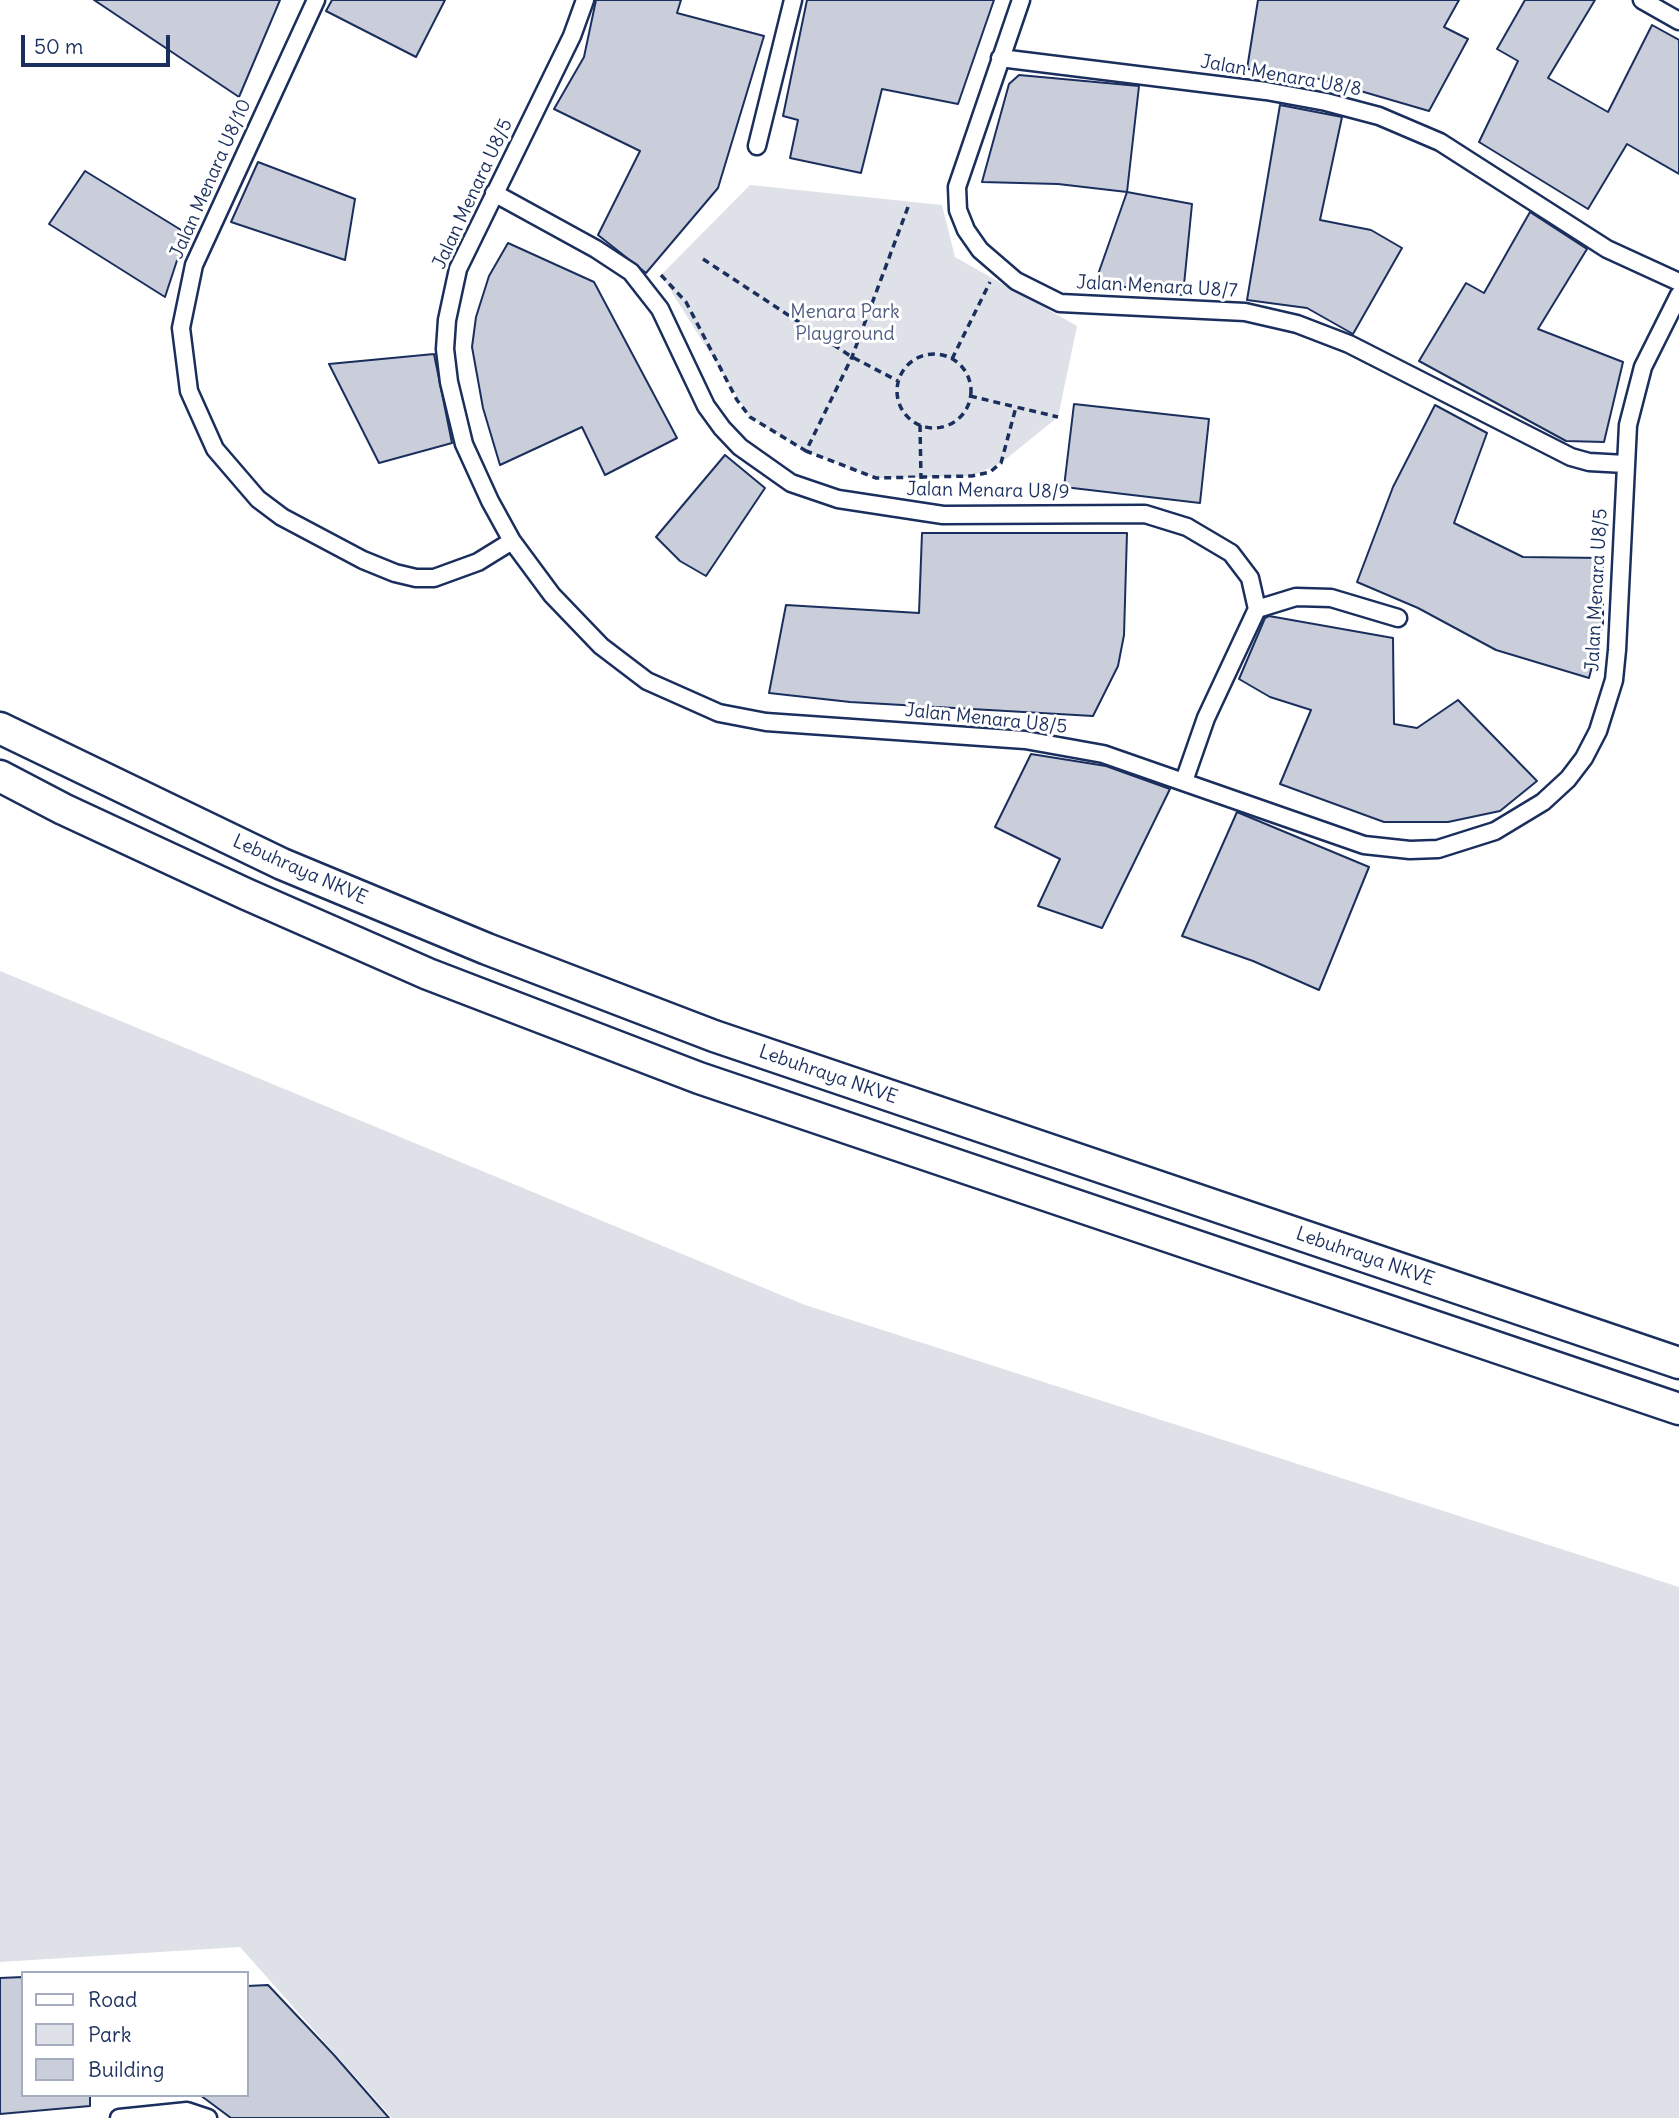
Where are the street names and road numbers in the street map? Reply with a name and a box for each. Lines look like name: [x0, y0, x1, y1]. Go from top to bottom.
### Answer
street label: Jalan Menara U8/8: [1199, 51, 1363, 101]
street label: Jalan Menara U8/10: [166, 96, 256, 262]
street label: Jalan Menara U8/5: [428, 115, 518, 273]
street label: Jalan Menara U8/7: [1076, 271, 1238, 303]
street label: Jalan Menara U8/9: [906, 478, 1070, 504]
street label: Jalan Menara U8/5: [1581, 508, 1613, 672]
street label: Jalan Menara U8/5: [904, 699, 1068, 739]
street label: Lebuhraya NKVE: [229, 830, 371, 910]
street label: Lebuhraya NKVE: [756, 1041, 900, 1109]
street label: Lebuhraya NKVE: [1293, 1223, 1437, 1291]

